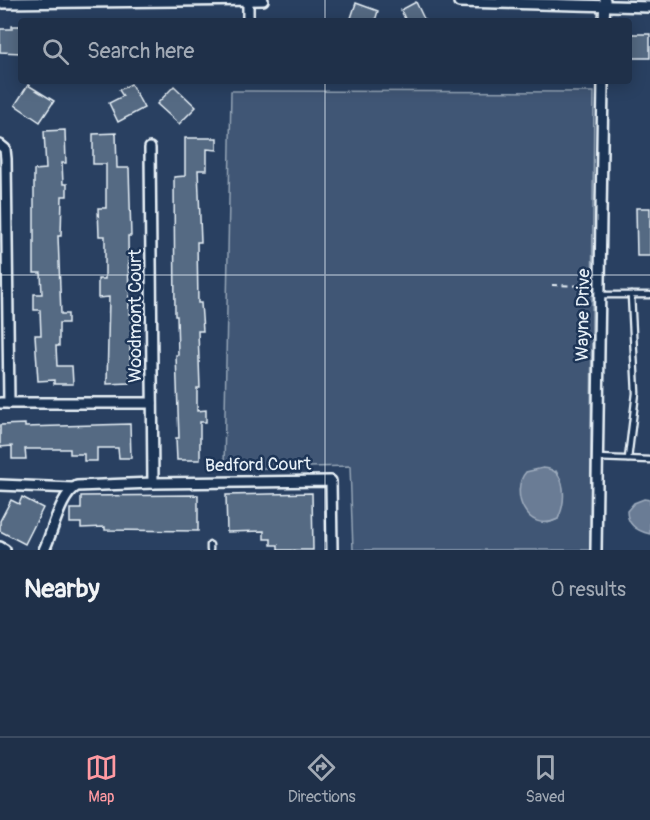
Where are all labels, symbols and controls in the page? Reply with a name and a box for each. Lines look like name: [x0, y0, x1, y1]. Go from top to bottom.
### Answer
search box: [18, 18, 632, 84]
icon: search: [39, 35, 72, 68]
text: Search here: [87, 37, 194, 65]
street label: Woodmont Court: [124, 248, 147, 383]
street label: Wayne Drive: [571, 268, 595, 362]
street label: Bedford Court: [205, 453, 312, 477]
text: Nearby: [24, 573, 100, 605]
text: 0 results: [551, 577, 626, 602]
tab: Map: [85, 751, 118, 807]
tab: Directions: [288, 751, 356, 807]
tab: Saved: [525, 751, 565, 807]

